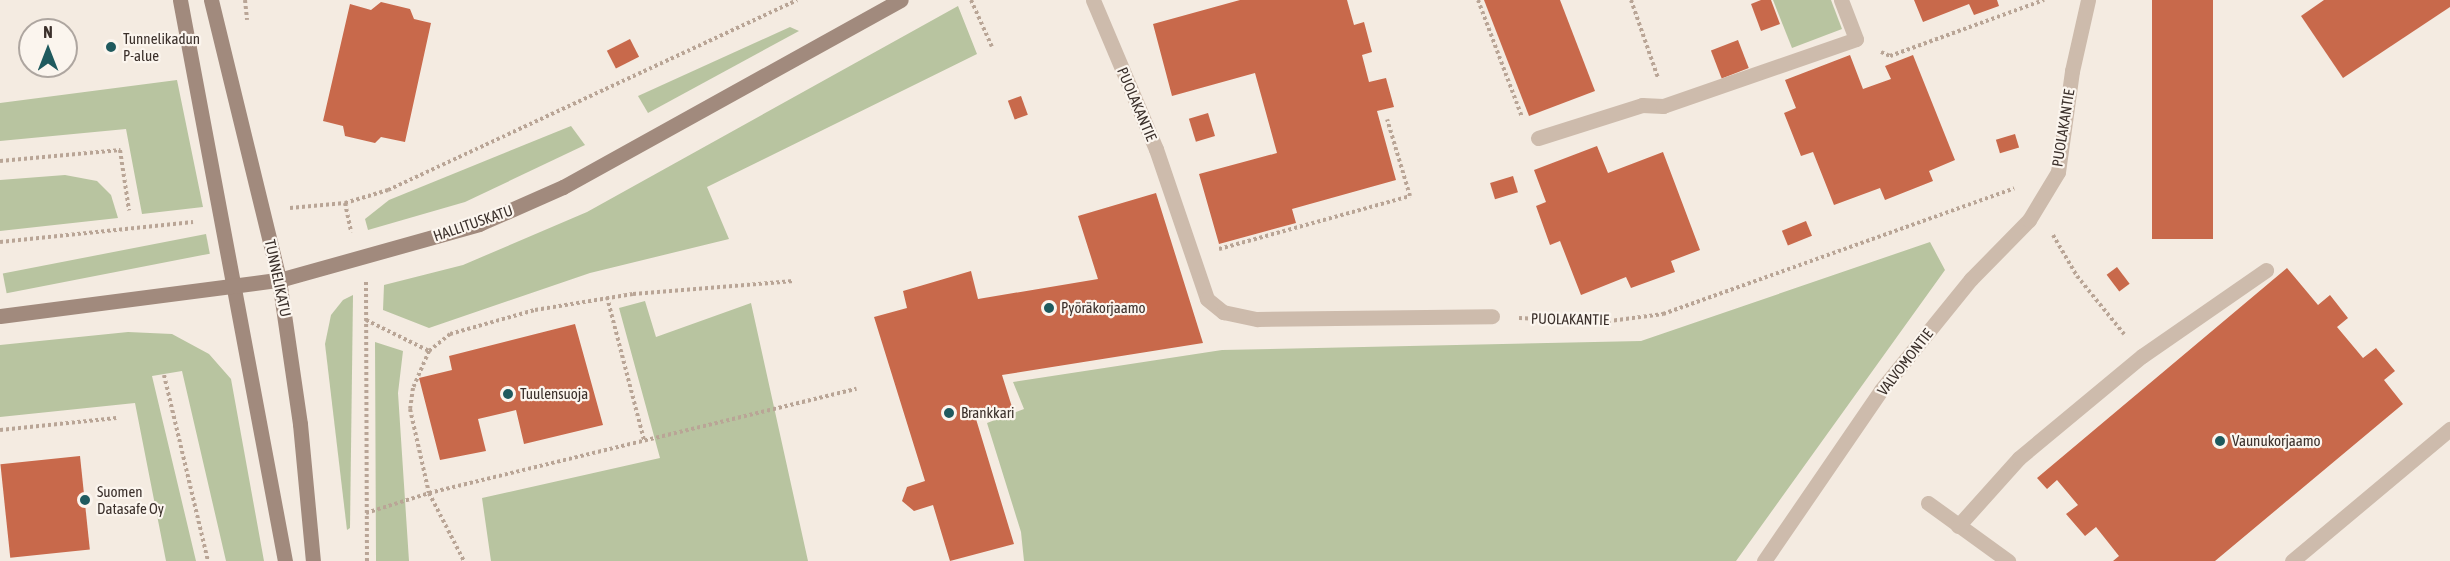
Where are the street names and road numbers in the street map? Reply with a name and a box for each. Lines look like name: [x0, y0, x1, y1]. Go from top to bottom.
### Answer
street label: PUOLAKANTIE: [1113, 64, 1161, 144]
street label: PUOLAKANTIE: [2048, 88, 2078, 168]
street label: HALLITUSKATU: [431, 201, 515, 245]
street label: TUNNELIKATU: [261, 238, 295, 318]
street label: PUOLAKANTIE: [1531, 309, 1609, 329]
street label: VALVOMONTIE: [1873, 325, 1937, 399]

